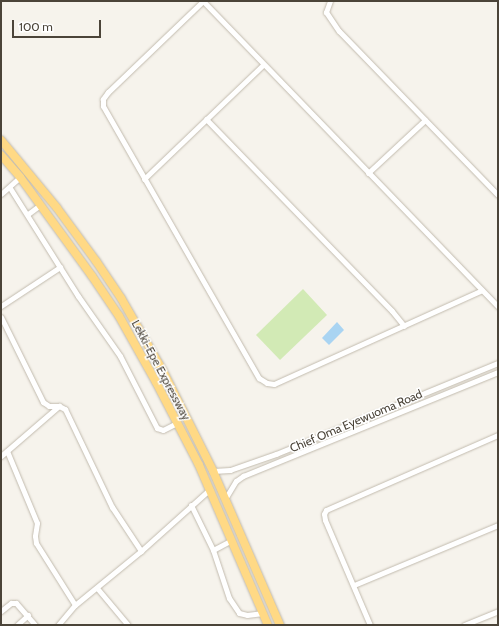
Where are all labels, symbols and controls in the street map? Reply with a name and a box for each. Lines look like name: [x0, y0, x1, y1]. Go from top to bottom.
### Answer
scale bar: [14, 12, 103, 38]
text: 100 m: [19, 19, 53, 34]
street label: Lekki-Epe Expressway: [128, 317, 194, 423]
street label: Chief Oma Eyewuoma Road: [288, 387, 424, 455]

